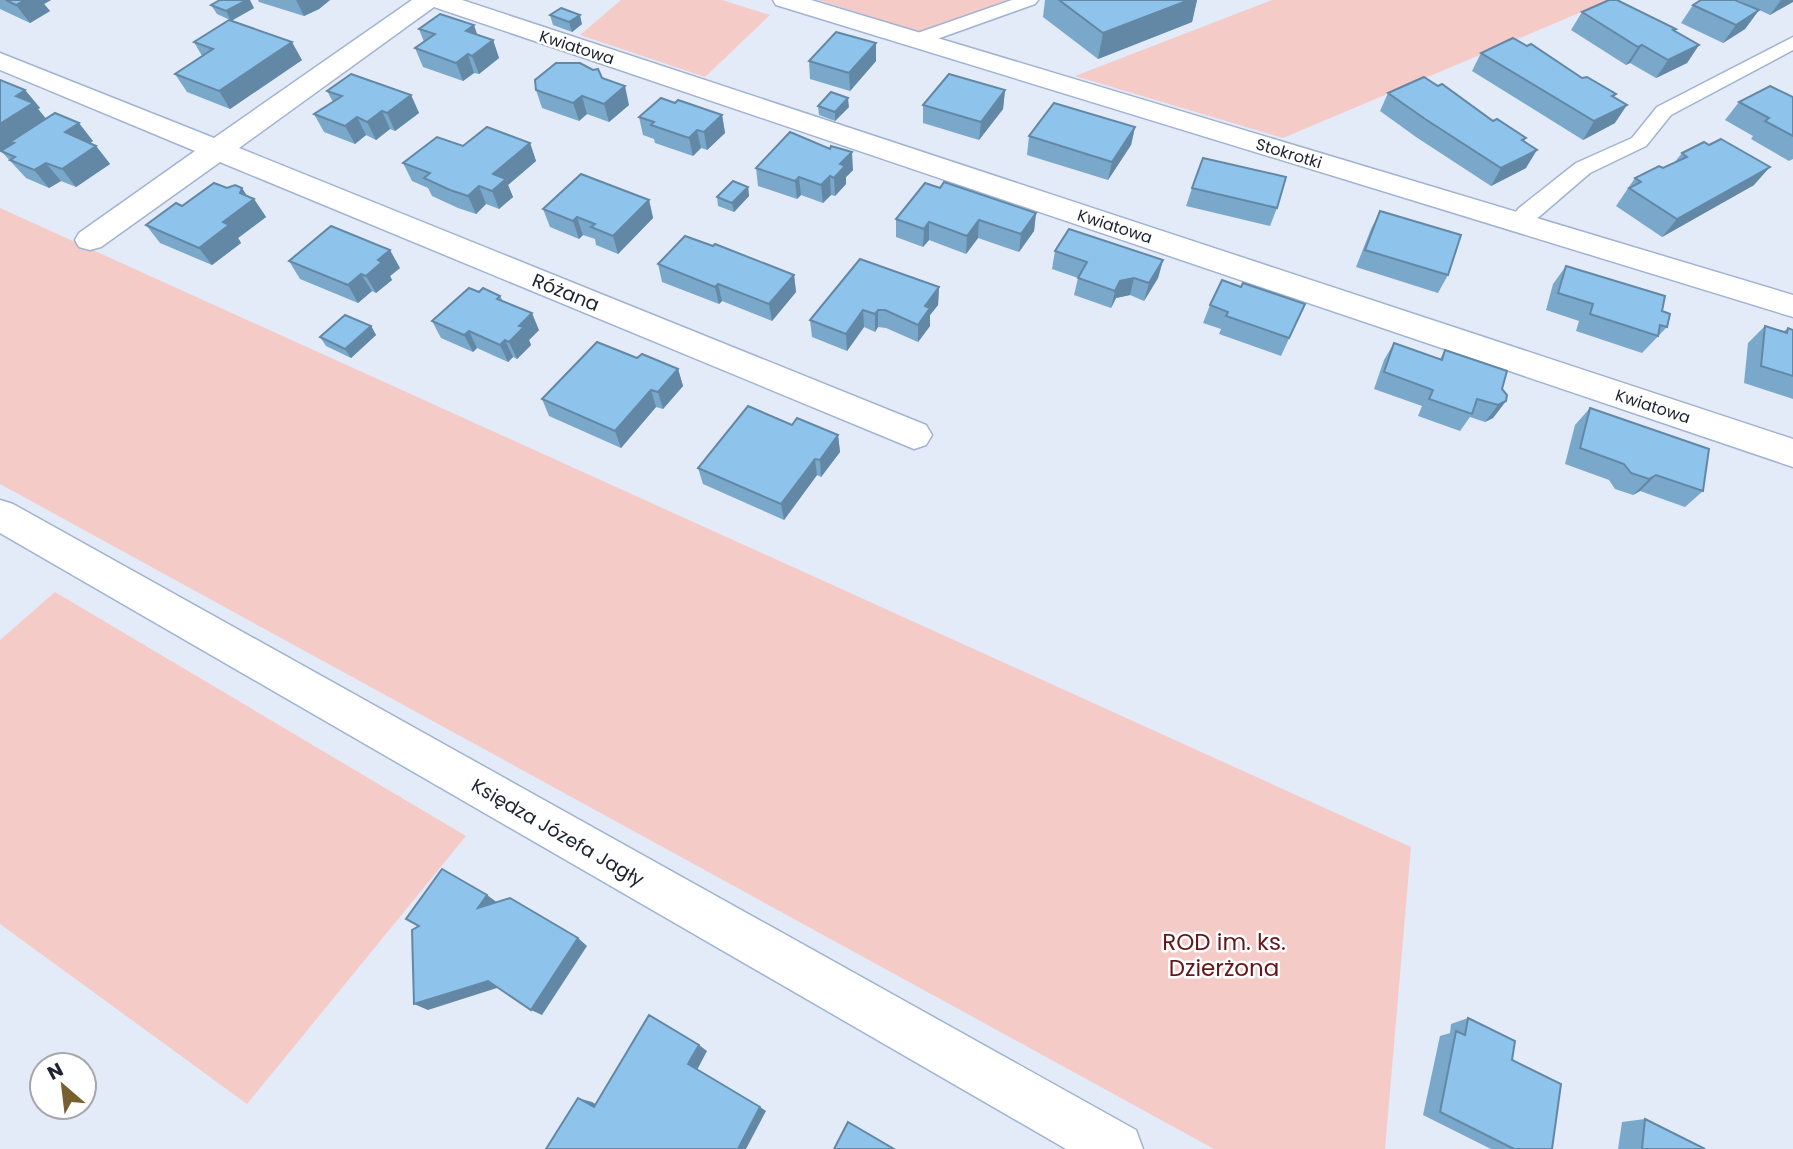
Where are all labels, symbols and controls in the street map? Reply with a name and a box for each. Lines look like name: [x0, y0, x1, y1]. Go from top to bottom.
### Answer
street label: Kwiatowa: [536, 25, 617, 70]
street label: Stokrotki: [1253, 133, 1325, 174]
street label: Kwiatowa: [1074, 204, 1155, 249]
street label: Różana: [528, 267, 603, 318]
street label: Kwiatowa: [1612, 384, 1693, 429]
street label: Księdza Józefa Jagły: [466, 772, 649, 893]
park label: ROD im. ks. Dzierżona: [1162, 926, 1286, 984]
north arrow: [28, 1051, 98, 1121]
text: N: [43, 1056, 68, 1087]

